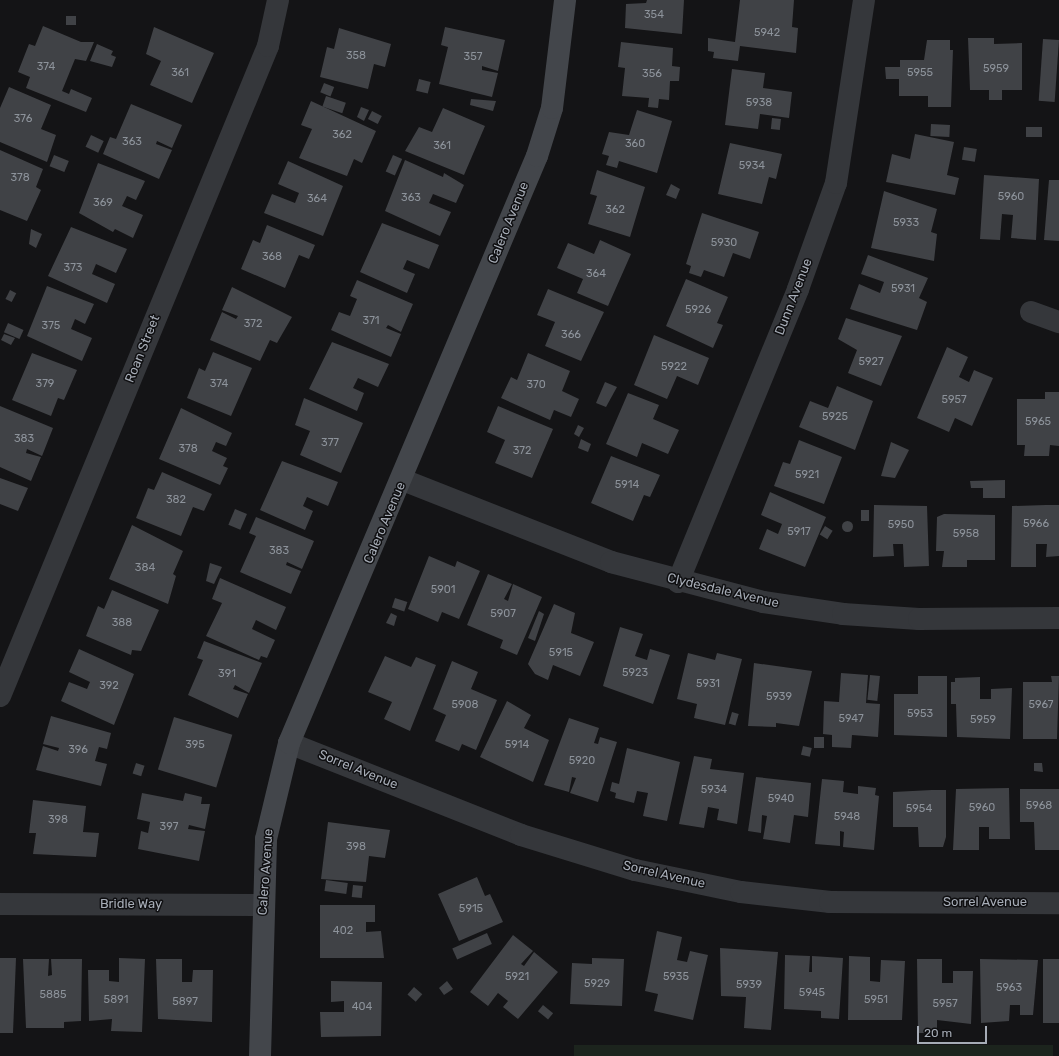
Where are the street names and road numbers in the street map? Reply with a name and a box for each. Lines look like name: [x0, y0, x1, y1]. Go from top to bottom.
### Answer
street label: Calero Avenue: [485, 180, 533, 266]
street label: Dunn Avenue: [772, 256, 816, 338]
street label: Roan Street: [122, 313, 164, 385]
street label: Calero Avenue: [361, 480, 409, 566]
street label: Clydesdale Avenue: [665, 571, 781, 611]
street label: Sorrel Avenue: [316, 747, 400, 793]
street label: Calero Avenue: [255, 828, 277, 916]
street label: Sorrel Avenue: [621, 858, 707, 892]
street label: Sorrel Avenue: [943, 894, 1027, 910]
street label: Bridle Way: [100, 896, 162, 912]

